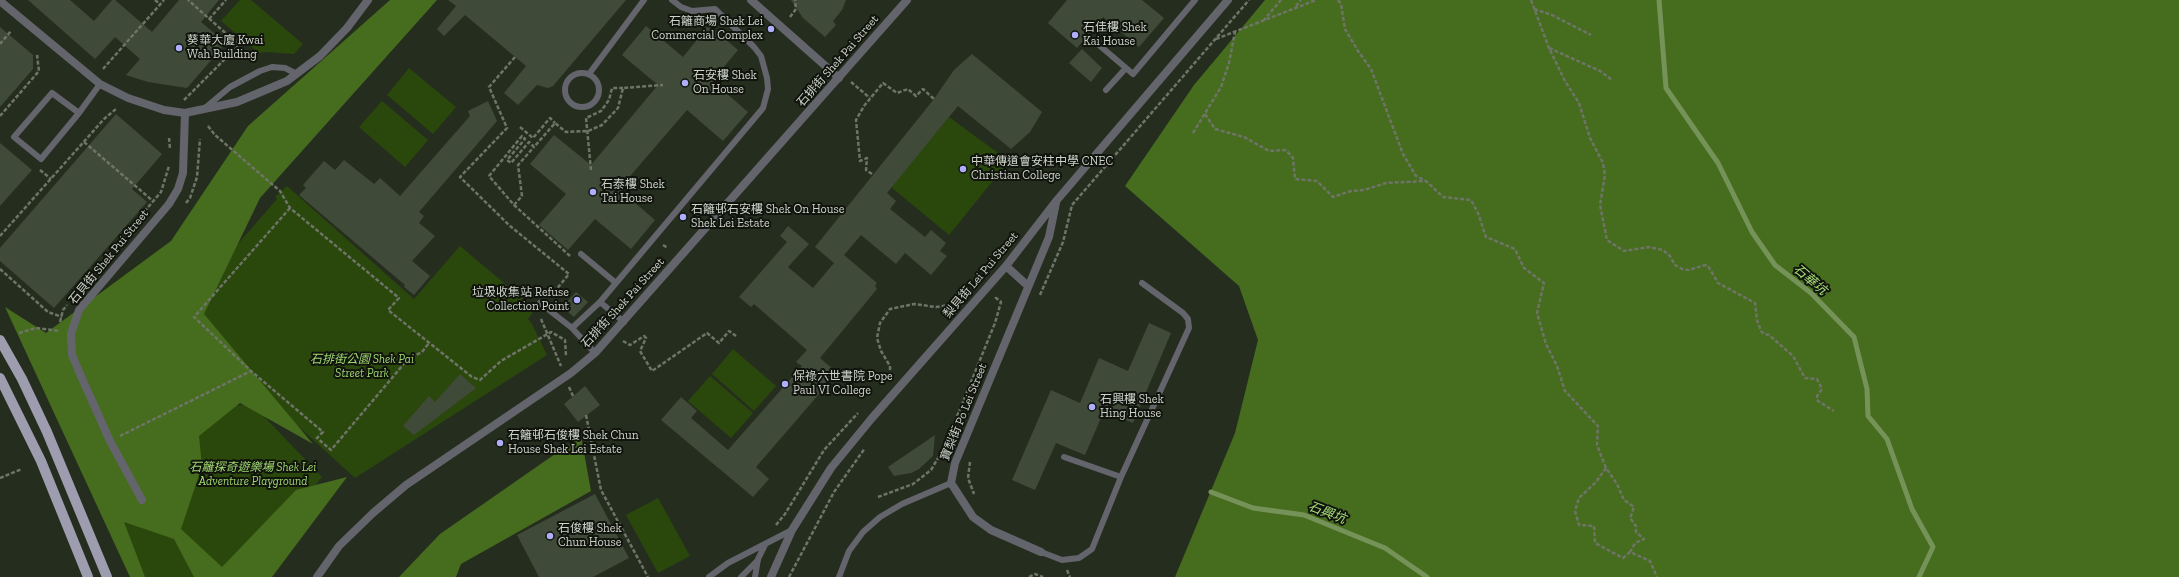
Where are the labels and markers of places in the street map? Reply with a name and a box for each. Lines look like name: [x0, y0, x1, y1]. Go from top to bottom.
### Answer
place label: 石籬商場 Shek Lei Commercial Complex: [651, 15, 763, 43]
place label: 石佳樓 Shek Kai House: [1083, 21, 1147, 49]
marker: 石籬商場 Shek Lei Commercial Complex: [766, 24, 776, 34]
marker: 石佳樓 Shek Kai House: [1070, 30, 1080, 40]
place label: 葵華大廈 Kwai Wah Building: [187, 34, 263, 62]
marker: 葵華大廈 Kwai Wah Building: [174, 43, 184, 53]
place label: 石安樓 Shek On House: [693, 69, 757, 97]
marker: 石安樓 Shek On House: [680, 78, 690, 88]
place label: 中華傳道會安柱中學 CNEC Christian College: [971, 155, 1113, 183]
marker: 中華傳道會安柱中學 CNEC Christian College: [958, 164, 968, 174]
place label: 石泰樓 Shek Tai House: [601, 178, 665, 206]
marker: 石泰樓 Shek Tai House: [588, 187, 598, 197]
place label: 石籬邨石安樓 Shek On House Shek Lei Estate: [691, 203, 844, 231]
marker: 石籬邨石安樓 Shek On House Shek Lei Estate: [678, 212, 688, 222]
place label: 垃圾收集站 Refuse Collection Point: [472, 286, 569, 314]
marker: 垃圾收集站 Refuse Collection Point: [572, 295, 582, 305]
place label: 保祿六世書院 Pope Paul VI College: [793, 370, 893, 398]
marker: 保祿六世書院 Pope Paul VI College: [780, 379, 790, 389]
place label: 石興樓 Shek Hing House: [1100, 393, 1164, 421]
marker: 石興樓 Shek Hing House: [1087, 402, 1097, 412]
place label: 石籬邨石俊樓 Shek Chun House Shek Lei Estate: [508, 429, 639, 457]
marker: 石籬邨石俊樓 Shek Chun House Shek Lei Estate: [495, 438, 505, 448]
place label: 石俊樓 Shek Chun House: [558, 522, 622, 550]
marker: 石俊樓 Shek Chun House: [545, 531, 555, 541]

